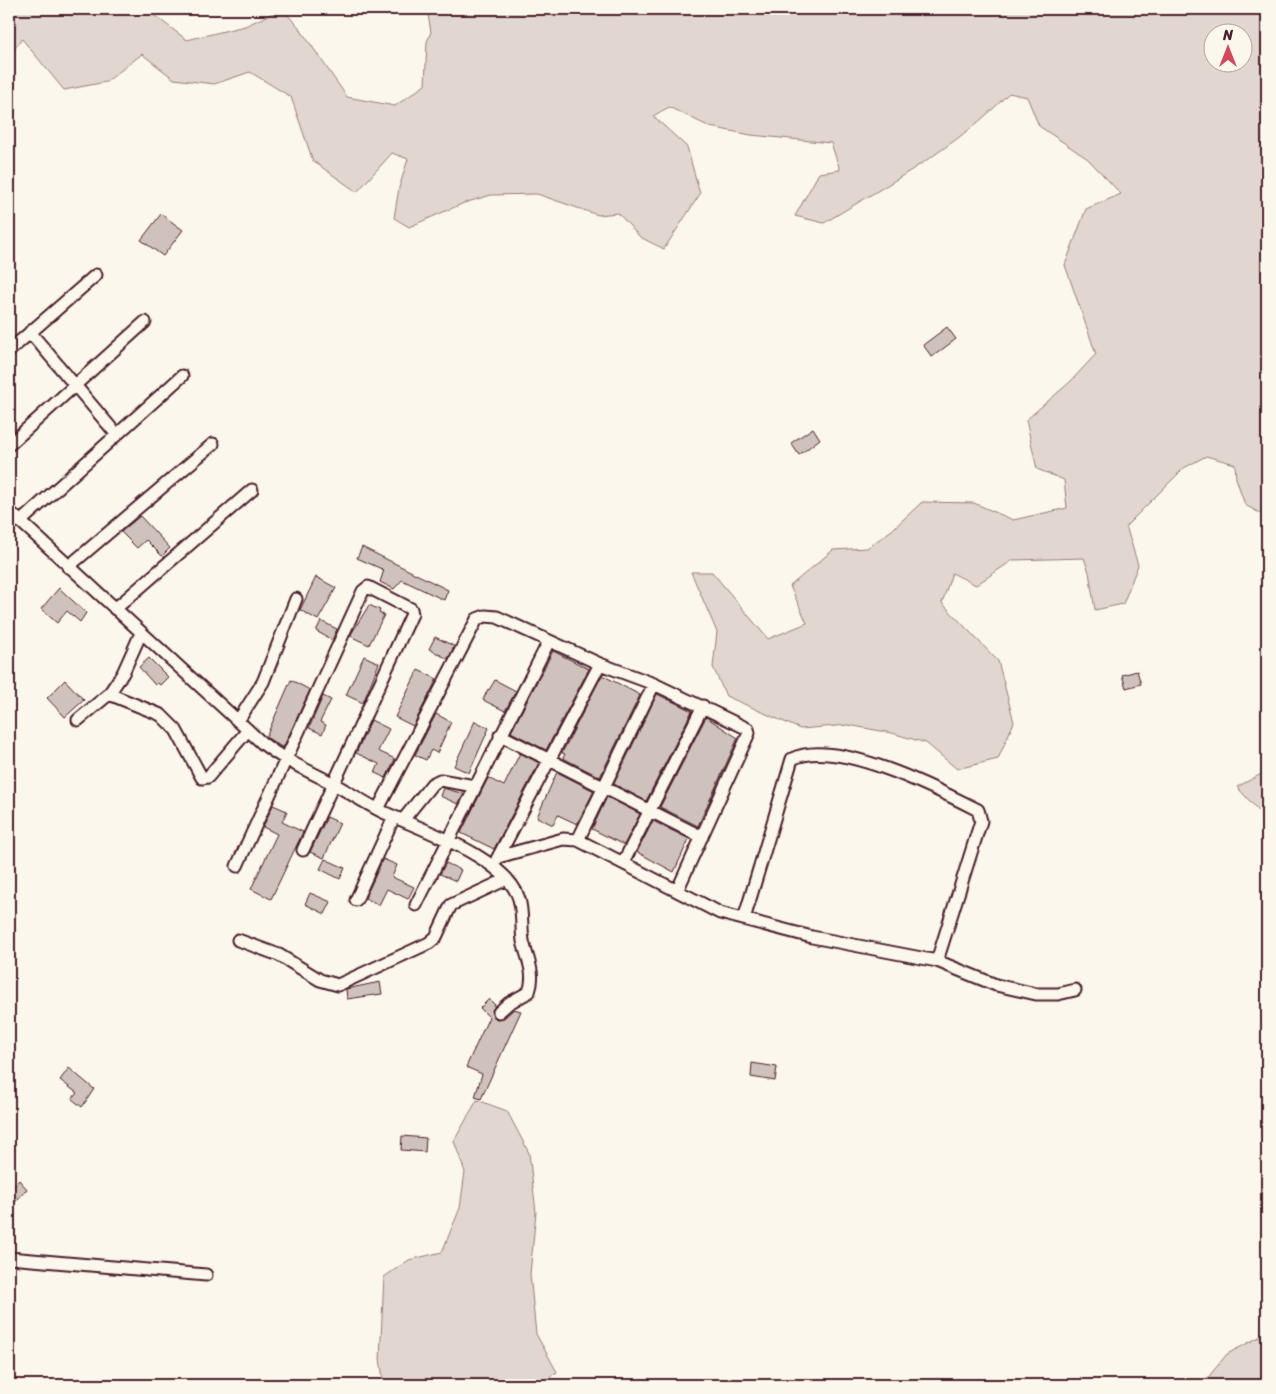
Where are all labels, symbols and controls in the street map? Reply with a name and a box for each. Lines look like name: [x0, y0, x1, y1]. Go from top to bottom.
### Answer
north arrow: [1204, 22, 1254, 72]
text: N: [1222, 23, 1233, 48]

